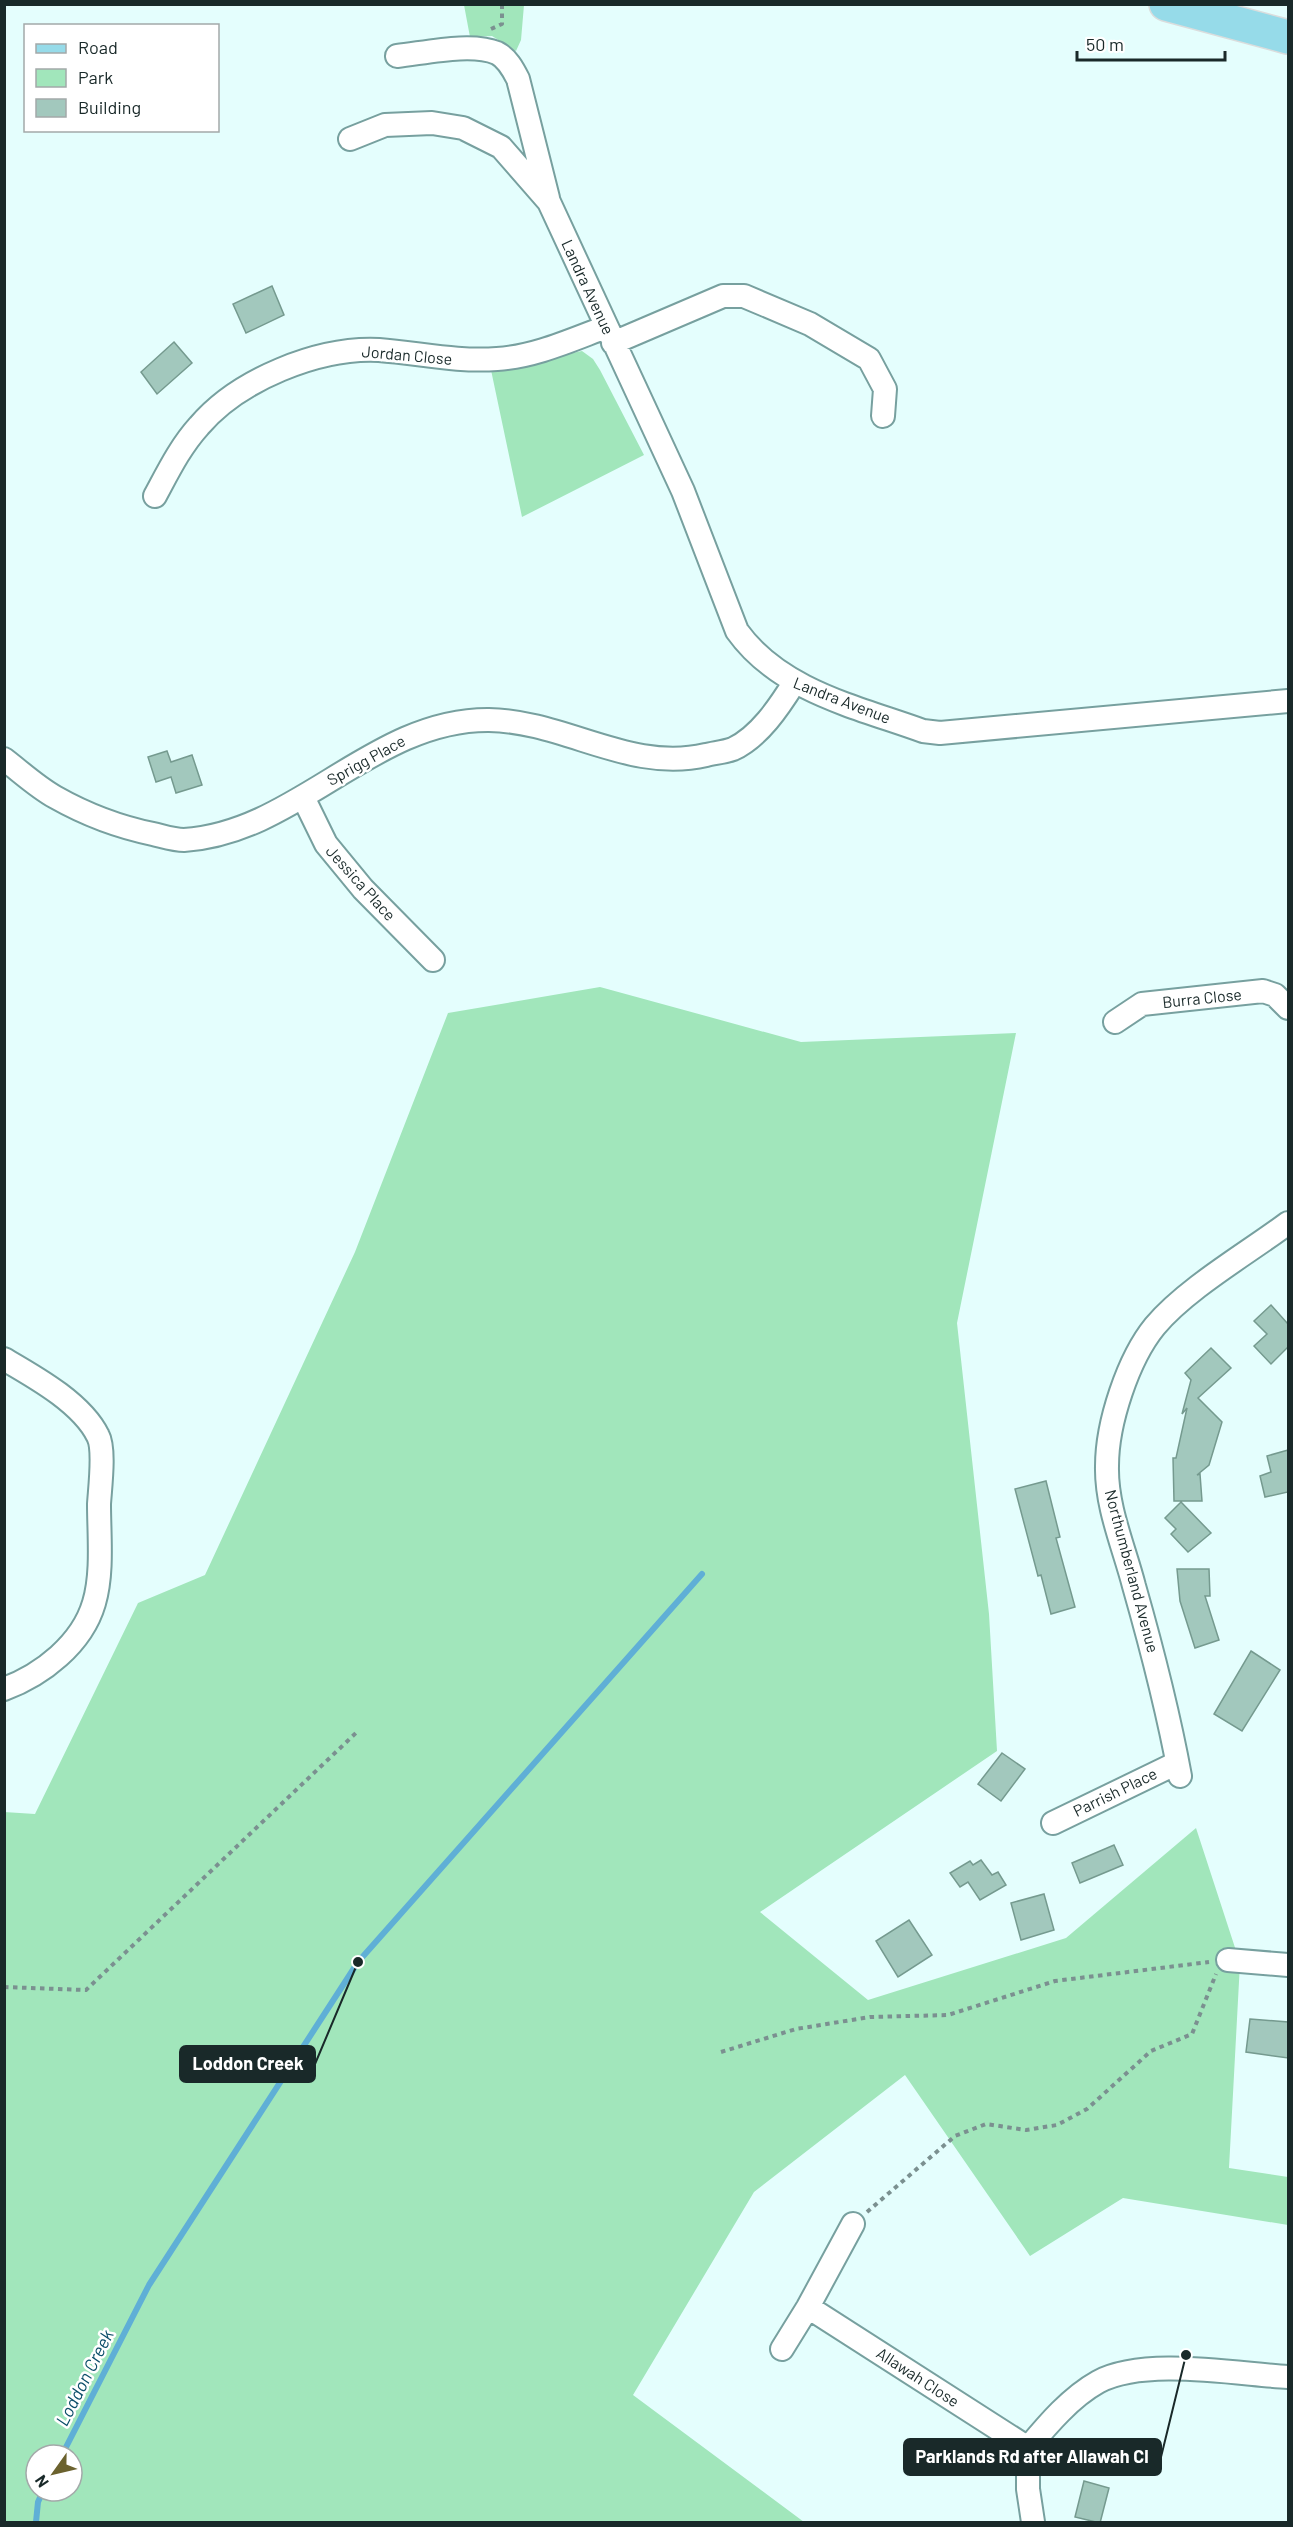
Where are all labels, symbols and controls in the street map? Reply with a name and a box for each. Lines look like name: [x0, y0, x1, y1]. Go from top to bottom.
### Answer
legend: [24, 24, 219, 132]
scale bar: [1077, 24, 1226, 62]
text: 50 m: [1086, 33, 1124, 55]
text: Road: [78, 36, 118, 58]
text: Park: [78, 66, 113, 88]
text: Building: [78, 96, 141, 118]
street label: Landra Avenue: [558, 236, 619, 337]
street label: Jordan Close: [361, 341, 453, 368]
street label: Landra Avenue: [791, 672, 893, 727]
street label: Sprigg Place: [323, 730, 408, 789]
street label: Jessica Place: [323, 841, 400, 924]
street label: Burra Close: [1161, 984, 1243, 1011]
street label: Northumberland Avenue: [1102, 1487, 1163, 1654]
street label: Parrish Place: [1070, 1763, 1160, 1820]
callout: Loddon Creek: [180, 2046, 315, 2082]
text: Loddon Creek: [192, 2052, 304, 2074]
water label: Loddon Creek: [50, 2325, 118, 2429]
street label: Allawah Close: [873, 2343, 963, 2410]
callout: Parklands Rd after Allawah Cl: [904, 2439, 1161, 2475]
north arrow: [24, 2443, 84, 2503]
text: Parklands Rd after Allawah Cl: [915, 2445, 1149, 2467]
text: N: [30, 2472, 52, 2491]

